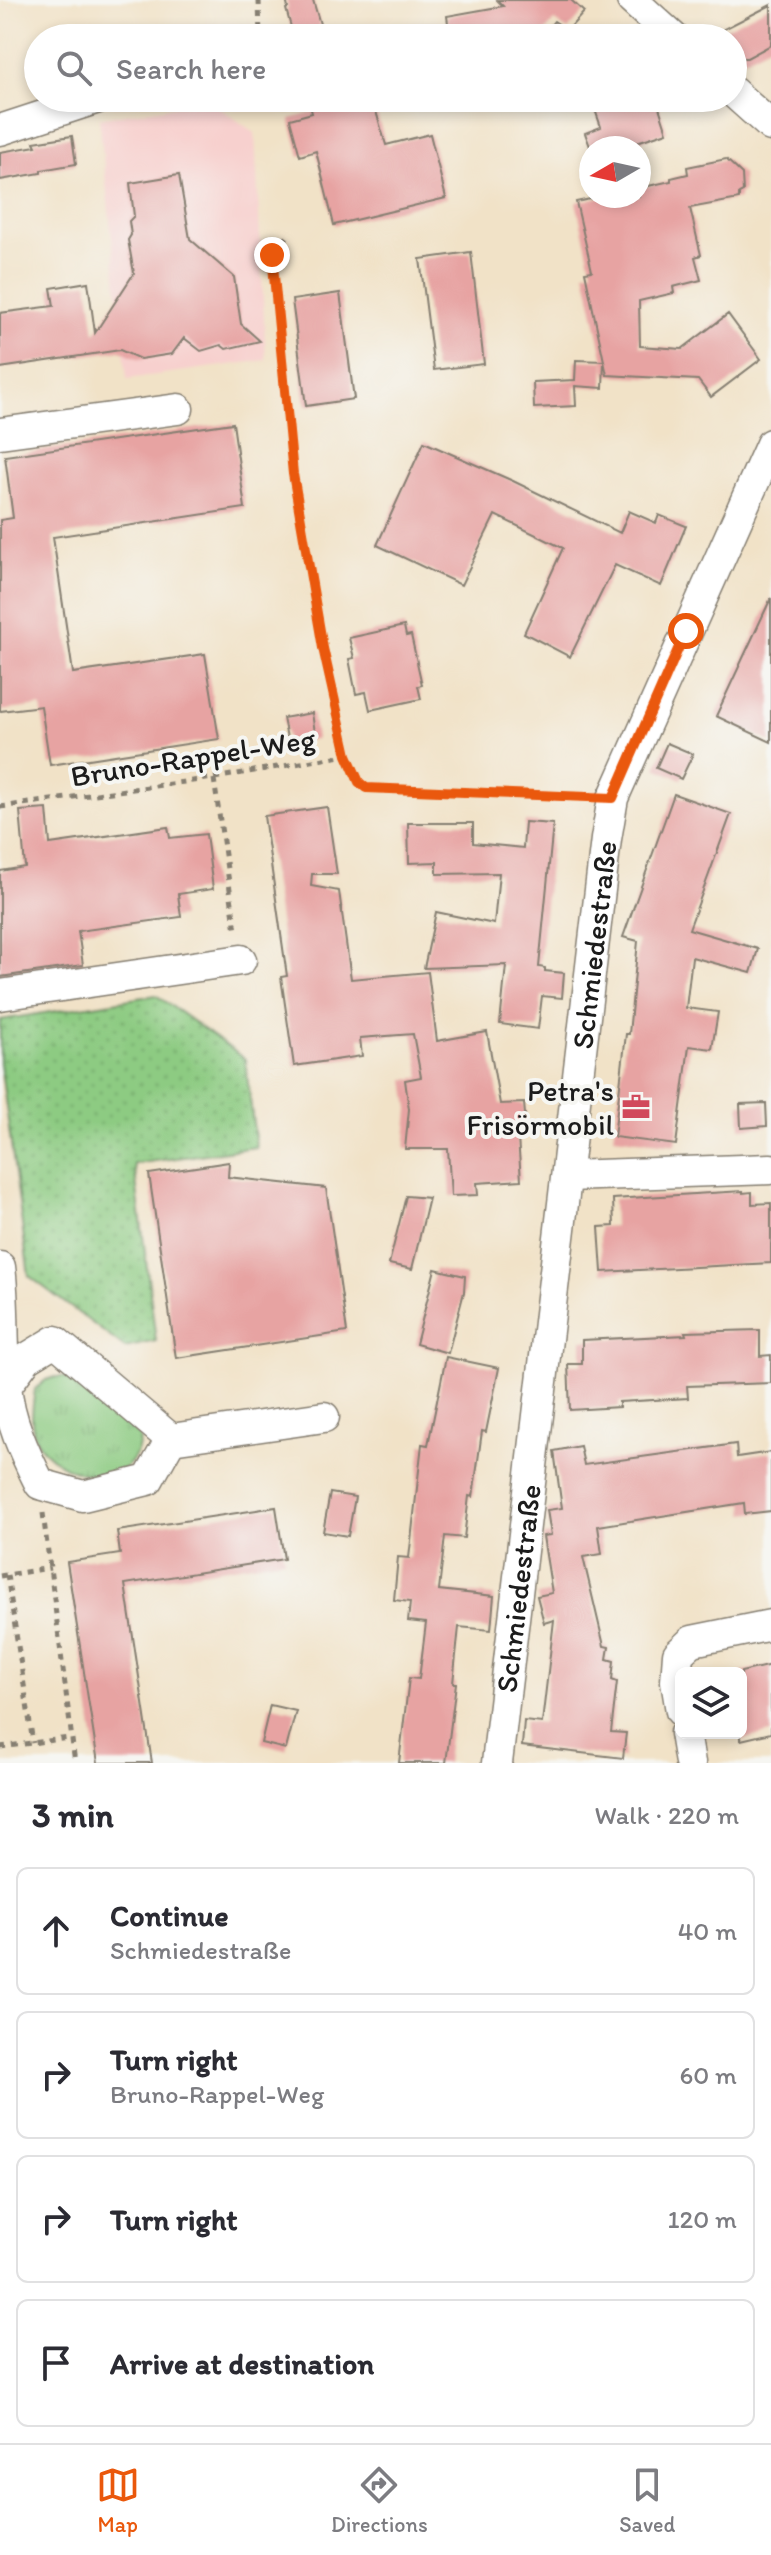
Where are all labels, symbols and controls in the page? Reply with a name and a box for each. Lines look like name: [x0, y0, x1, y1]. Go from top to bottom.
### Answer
search box: [24, 24, 747, 112]
icon: search: [52, 46, 96, 90]
text: Search here: [116, 50, 266, 87]
north arrow: [579, 136, 651, 208]
route end: [254, 237, 290, 273]
route start: [668, 613, 704, 649]
street label: Bruno-Rappel-Weg: [68, 719, 319, 795]
street label: Schmiedestraße: [563, 839, 624, 1051]
place label: Petra's Frisörmobil: [466, 1072, 615, 1143]
office icon: Petra's Frisörmobil: [621, 1092, 651, 1122]
street label: Schmiedestraße: [487, 1482, 548, 1694]
map controls: [675, 1667, 747, 1739]
button: layers: [675, 1667, 747, 1739]
text: 3 min: [32, 1795, 114, 1836]
text: Walk · 220 m: [595, 1799, 739, 1831]
text: Continue: [110, 1897, 229, 1934]
icon: ahead: [34, 1909, 78, 1953]
text: 40 m: [678, 1915, 737, 1947]
text: Schmiedestraße: [110, 1934, 291, 1966]
text: Turn right: [110, 2041, 238, 2078]
icon: right: [34, 2053, 78, 2097]
text: 60 m: [680, 2059, 737, 2091]
text: Bruno-Rappel-Weg: [110, 2078, 324, 2110]
icon: right: [34, 2197, 78, 2241]
text: Turn right: [110, 2201, 238, 2238]
text: 120 m: [668, 2203, 737, 2235]
icon: arrive: [34, 2341, 78, 2385]
text: Arrive at destination: [110, 2345, 374, 2382]
tab: Map: [96, 2463, 140, 2538]
tab: Directions: [331, 2463, 428, 2538]
tab: Saved: [619, 2463, 675, 2538]

